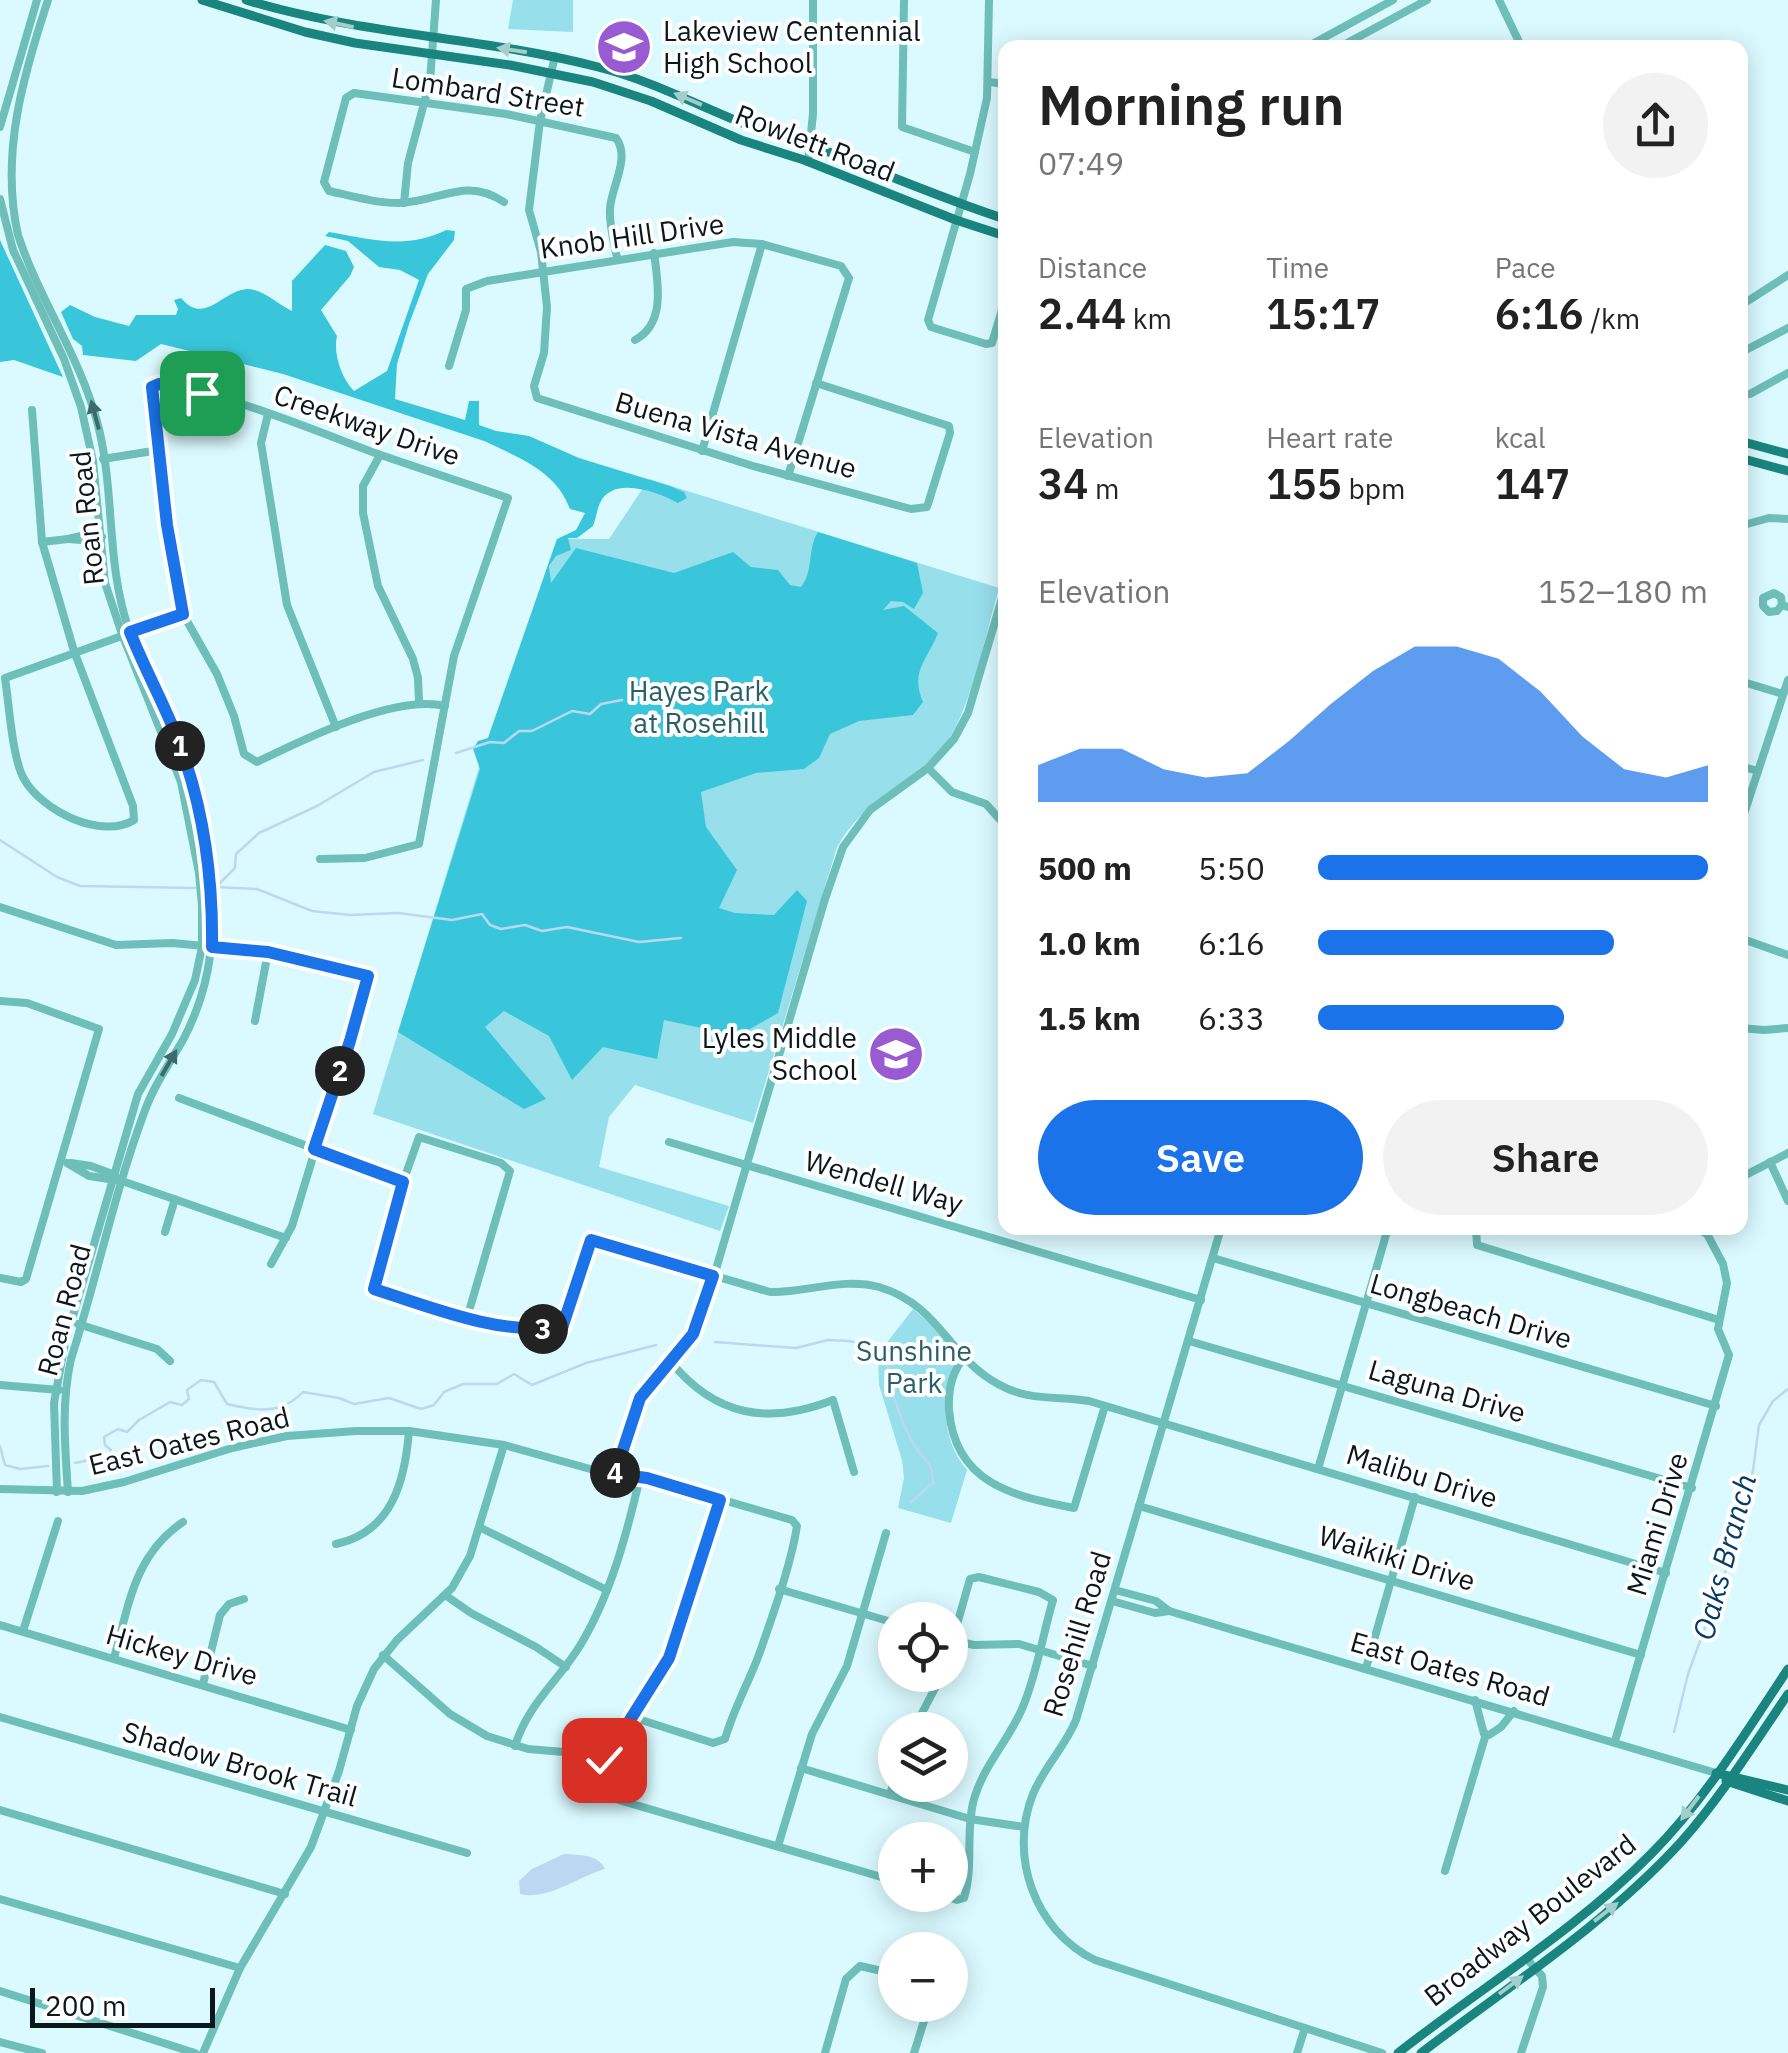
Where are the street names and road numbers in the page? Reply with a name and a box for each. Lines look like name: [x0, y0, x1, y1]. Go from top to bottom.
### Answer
street label: Lombard Street: [389, 58, 587, 125]
street label: Rowlett Road: [730, 95, 900, 190]
street label: Knob Hill Drive: [538, 204, 726, 267]
street label: Creekway Drive: [269, 375, 465, 474]
street label: Buena Vista Avenue: [611, 382, 861, 487]
street label: Roan Road: [61, 449, 112, 587]
street label: Wendell Way: [801, 1141, 967, 1222]
street label: Roan Road: [28, 1240, 99, 1380]
street label: Longbeach Drive: [1366, 1264, 1576, 1357]
street label: Laguna Drive: [1364, 1350, 1530, 1431]
street label: East Oates Road: [85, 1398, 293, 1483]
street label: Malibu Drive: [1342, 1435, 1502, 1516]
street label: Miami Drive: [1617, 1448, 1696, 1600]
street label: Waikiki Drive: [1314, 1516, 1480, 1599]
street label: Rosehill Road: [1034, 1547, 1119, 1721]
street label: Hickey Drive: [102, 1615, 262, 1694]
street label: East Oates Road: [1346, 1622, 1554, 1715]
street label: Shadow Brook Trail: [118, 1712, 362, 1815]
street label: Broadway Boulevard: [1416, 1825, 1643, 2014]

